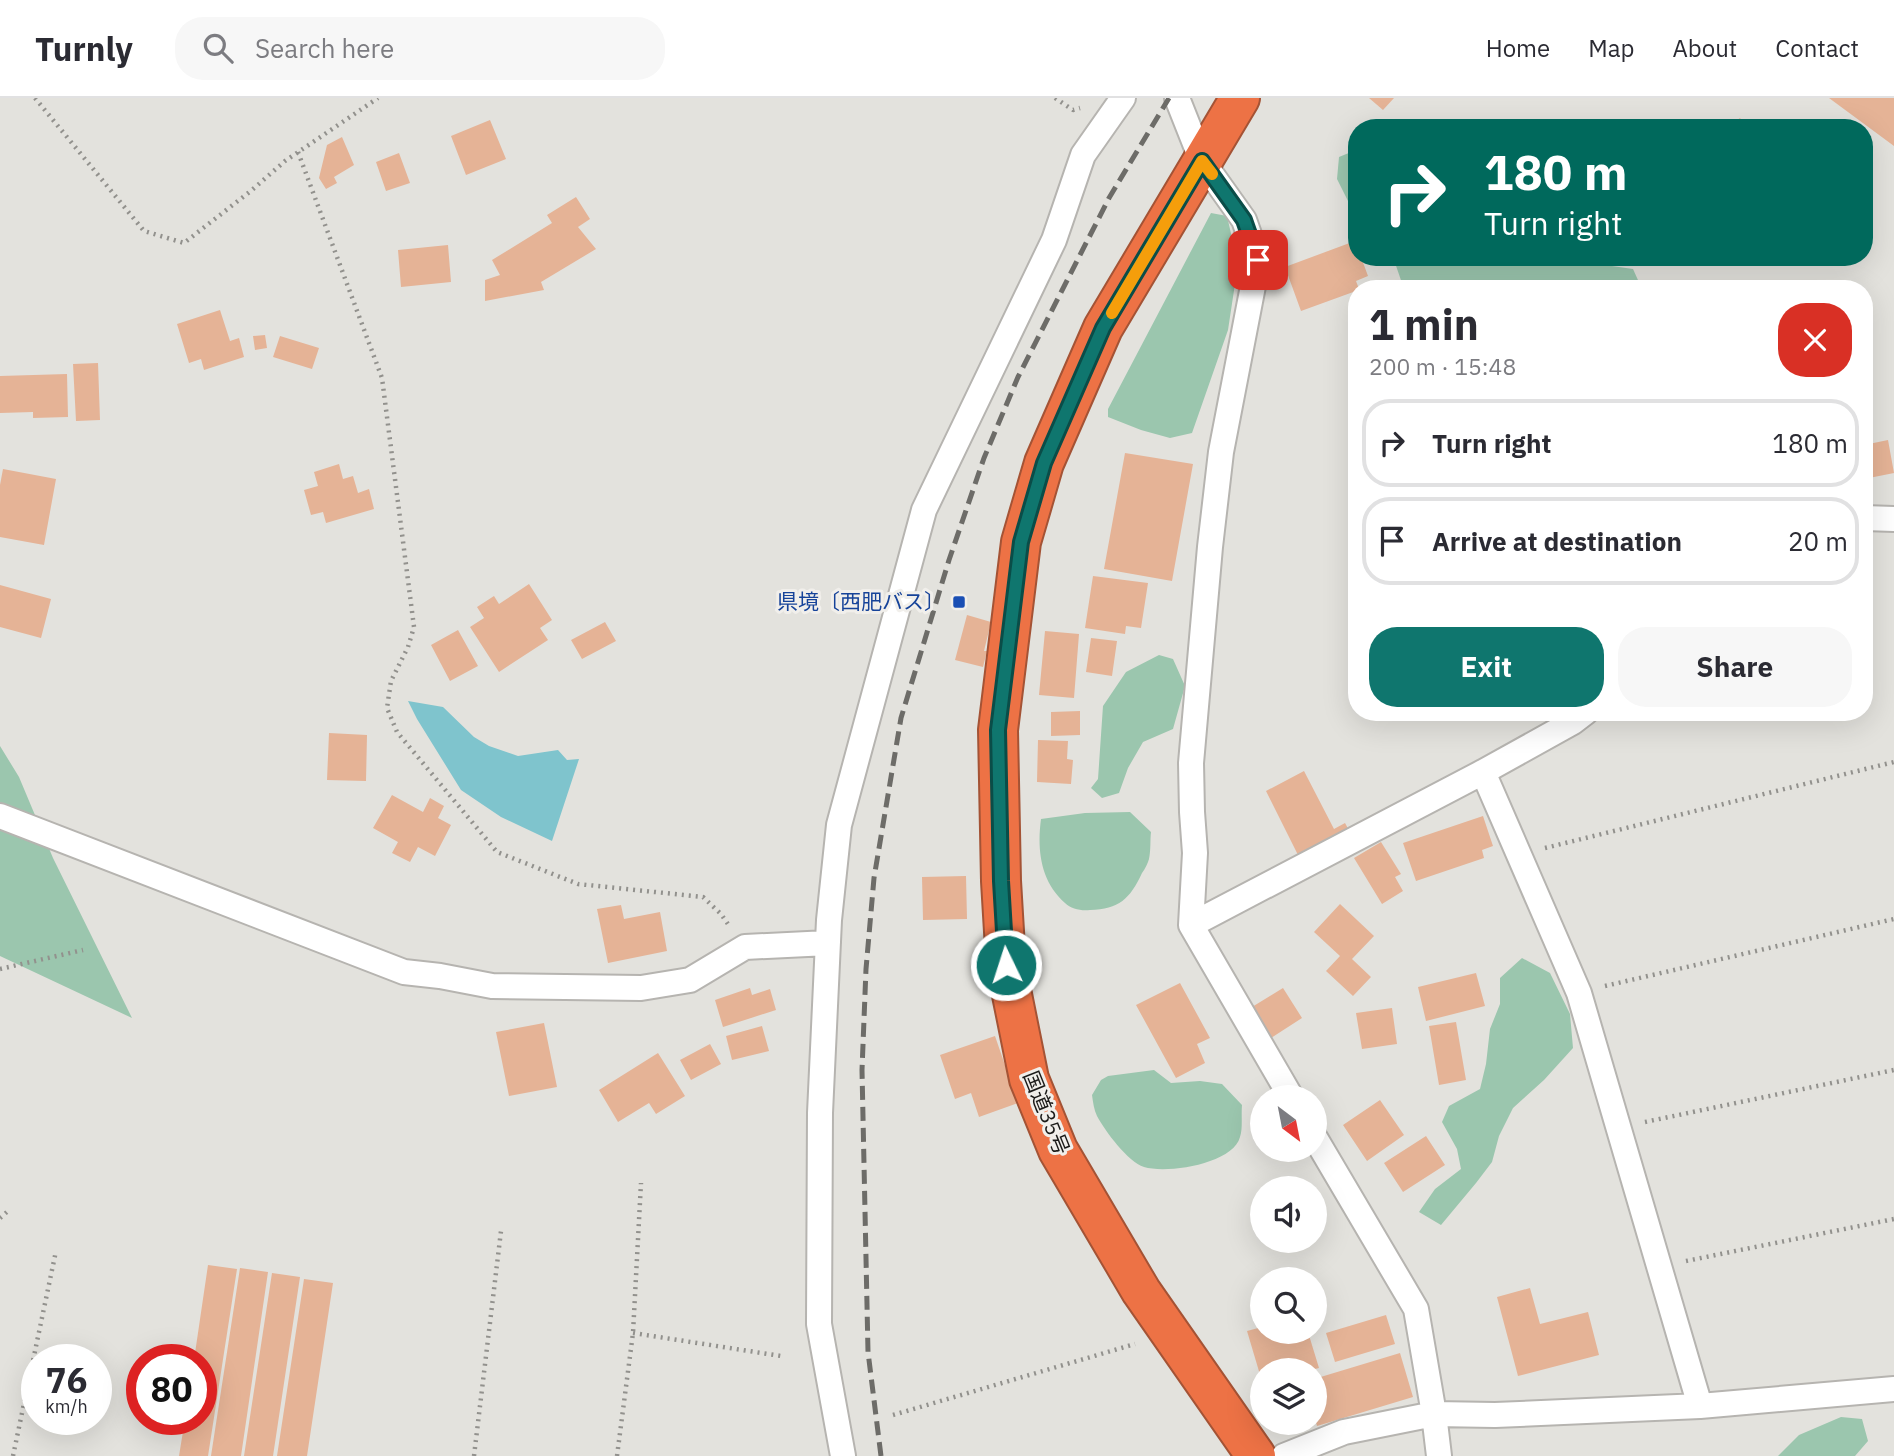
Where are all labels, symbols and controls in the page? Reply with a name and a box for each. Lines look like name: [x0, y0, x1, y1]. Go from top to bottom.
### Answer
search box: [175, 17, 665, 80]
text: Turnly: [35, 27, 133, 70]
icon: search: [199, 29, 237, 67]
text: Search here: [255, 31, 394, 65]
text: Home: [1486, 32, 1550, 64]
text: Map: [1588, 32, 1634, 64]
text: About: [1672, 32, 1737, 64]
text: Contact: [1775, 32, 1859, 64]
text: 180 m: [1484, 140, 1628, 203]
icon: right: [1369, 147, 1460, 238]
text: Turn right: [1484, 202, 1622, 244]
pin: [1228, 230, 1288, 290]
icon: arrive: [1239, 241, 1277, 279]
text: 1 min: [1369, 297, 1479, 352]
button: close: [1778, 303, 1852, 377]
text: 200 m · 15:48: [1369, 351, 1516, 381]
icon: right: [1373, 424, 1411, 462]
text: Turn right: [1432, 426, 1551, 460]
text: 180 m: [1772, 426, 1848, 460]
icon: arrive: [1373, 522, 1411, 560]
text: Arrive at destination: [1432, 524, 1682, 558]
text: 20 m: [1788, 524, 1848, 558]
place label: 県境〔西肥バス〕: [777, 587, 945, 615]
marker: 県境〔西肥バス〕: [951, 594, 967, 610]
button: Exit: [1369, 627, 1604, 707]
button: Share: [1618, 627, 1852, 707]
position arrow: [969, 928, 1043, 1002]
street label: 国道35号: [1017, 1066, 1076, 1159]
north arrow: [1250, 1085, 1326, 1162]
map controls: [1250, 1085, 1327, 1435]
button: sound: [1250, 1176, 1327, 1253]
button: search: [1250, 1267, 1327, 1344]
speed limit sign: 80: [126, 1344, 217, 1435]
text: 76: [45, 1357, 88, 1403]
button: layers: [1250, 1358, 1327, 1435]
text: km/h: [45, 1395, 88, 1418]

